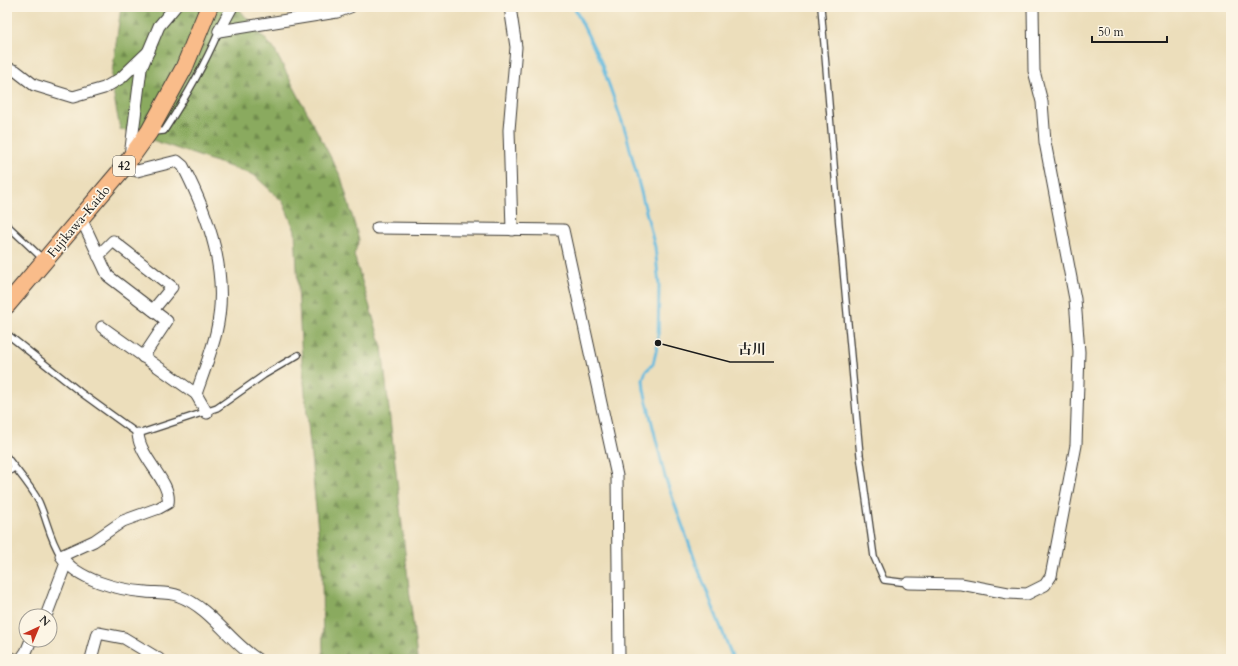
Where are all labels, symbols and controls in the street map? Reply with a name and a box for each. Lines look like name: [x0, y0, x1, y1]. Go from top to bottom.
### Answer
scale bar: [1092, 18, 1167, 44]
text: 50 m: [1098, 24, 1125, 40]
road number: 42: [113, 156, 135, 176]
street label: Fujikawa-Kaido: [43, 182, 114, 262]
callout: 古川: [730, 336, 774, 362]
text: 古川: [738, 340, 766, 359]
north arrow: [18, 608, 58, 648]
text: N: [36, 612, 54, 630]

